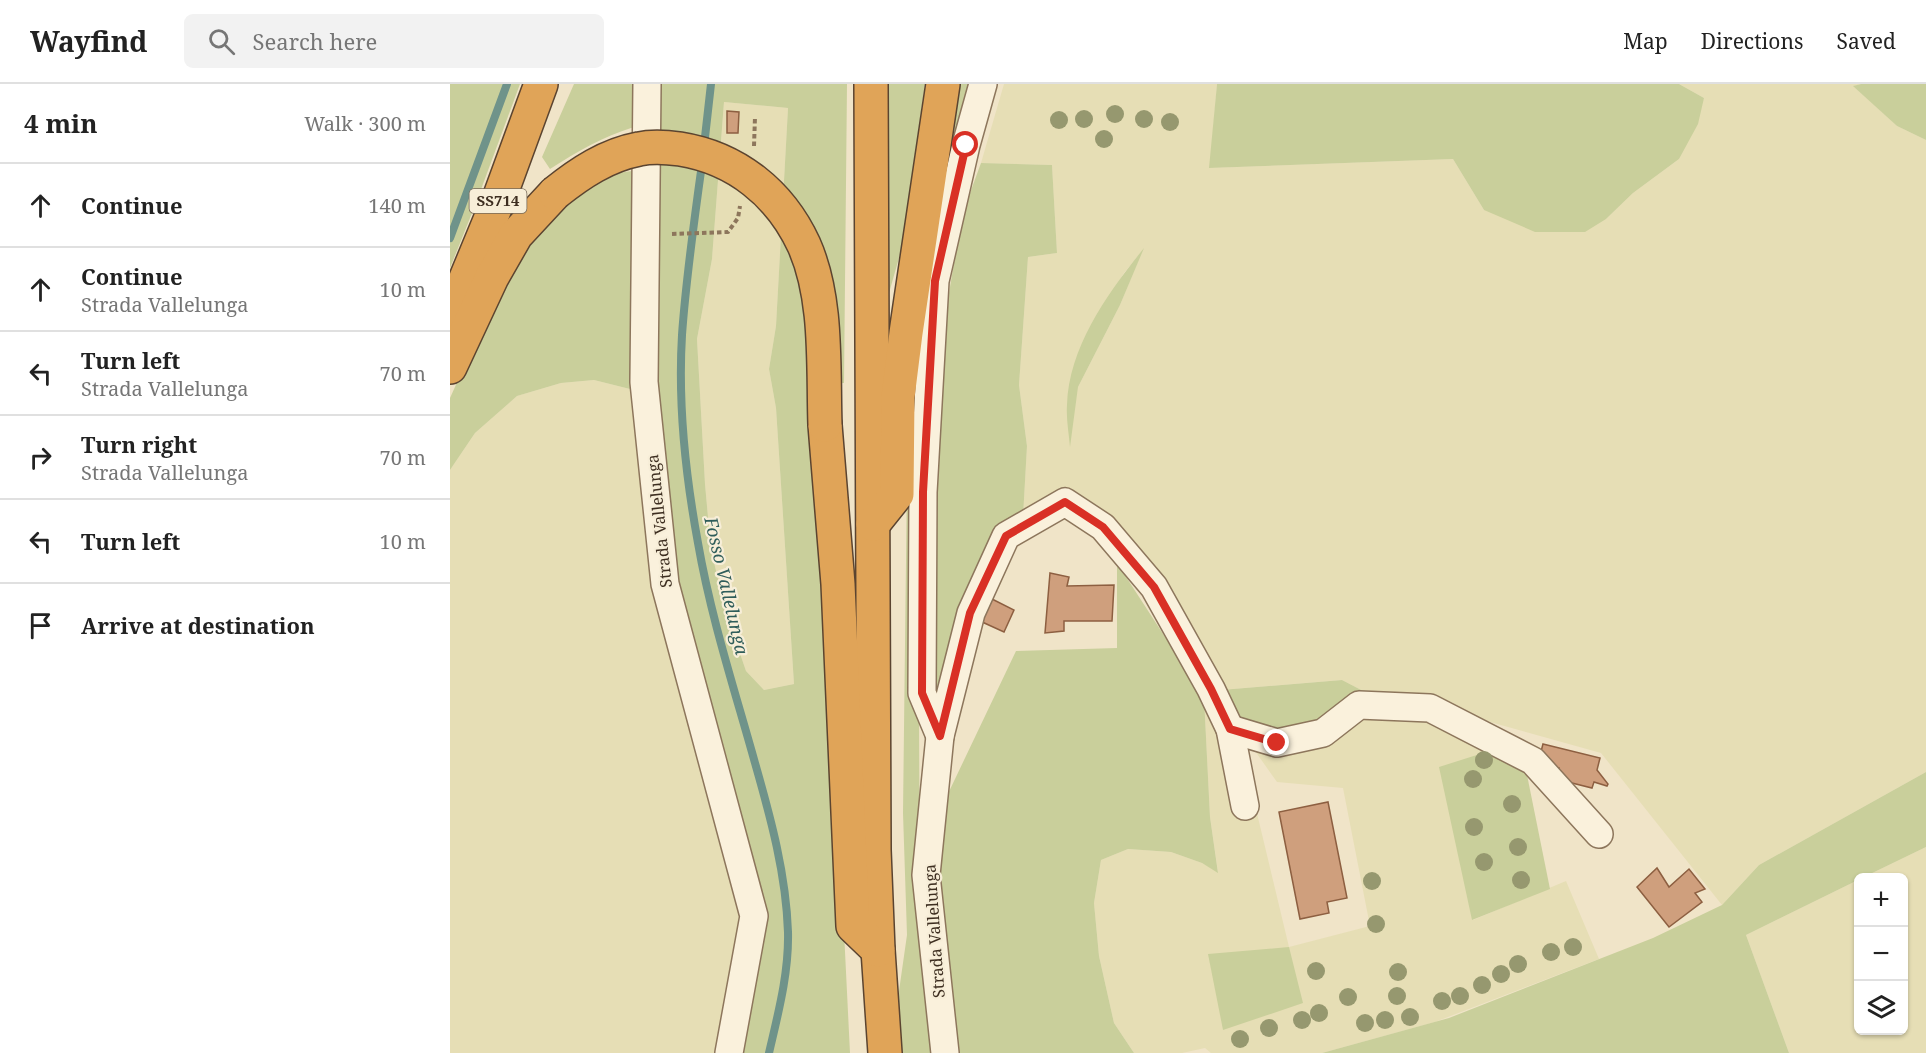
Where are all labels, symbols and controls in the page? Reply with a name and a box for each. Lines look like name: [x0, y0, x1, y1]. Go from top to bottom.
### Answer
search box: [184, 14, 604, 68]
text: Wayfind: [30, 22, 148, 60]
icon: search: [205, 25, 238, 58]
text: Search here: [253, 26, 377, 56]
text: Map: [1623, 27, 1668, 55]
text: Directions: [1701, 27, 1803, 55]
text: Saved: [1836, 27, 1896, 55]
text: 4 min: [24, 105, 98, 141]
text: Walk · 300 m: [304, 110, 426, 137]
route start: [952, 131, 978, 157]
icon: ahead: [24, 189, 57, 222]
road number: SS714: [470, 189, 526, 213]
text: Continue: [81, 190, 183, 220]
text: 140 m: [368, 192, 426, 219]
text: Continue: [81, 261, 183, 291]
icon: ahead: [24, 273, 57, 306]
text: 10 m: [380, 276, 426, 303]
text: Strada Vallelunga: [81, 291, 248, 318]
text: Turn left: [81, 345, 180, 375]
icon: left: [24, 357, 57, 390]
text: 70 m: [380, 360, 426, 387]
text: Strada Vallelunga: [81, 375, 248, 402]
text: Turn right: [81, 429, 197, 459]
icon: right: [24, 441, 57, 474]
text: 70 m: [380, 444, 426, 471]
street label: Strada Vallelunga: [641, 453, 677, 589]
text: Strada Vallelunga: [81, 459, 248, 486]
water label: Fosso Vallelunga: [699, 514, 755, 658]
icon: left: [24, 525, 57, 558]
text: Turn left: [81, 526, 180, 556]
text: 10 m: [380, 528, 426, 555]
icon: arrive: [24, 609, 57, 642]
text: Arrive at destination: [81, 610, 315, 640]
route end: [1263, 729, 1289, 755]
street label: Strada Vallelunga: [918, 863, 950, 999]
map controls: [1854, 873, 1908, 1035]
button: +: [1854, 873, 1908, 927]
button: −: [1854, 927, 1908, 981]
button: layers: [1854, 981, 1908, 1035]

